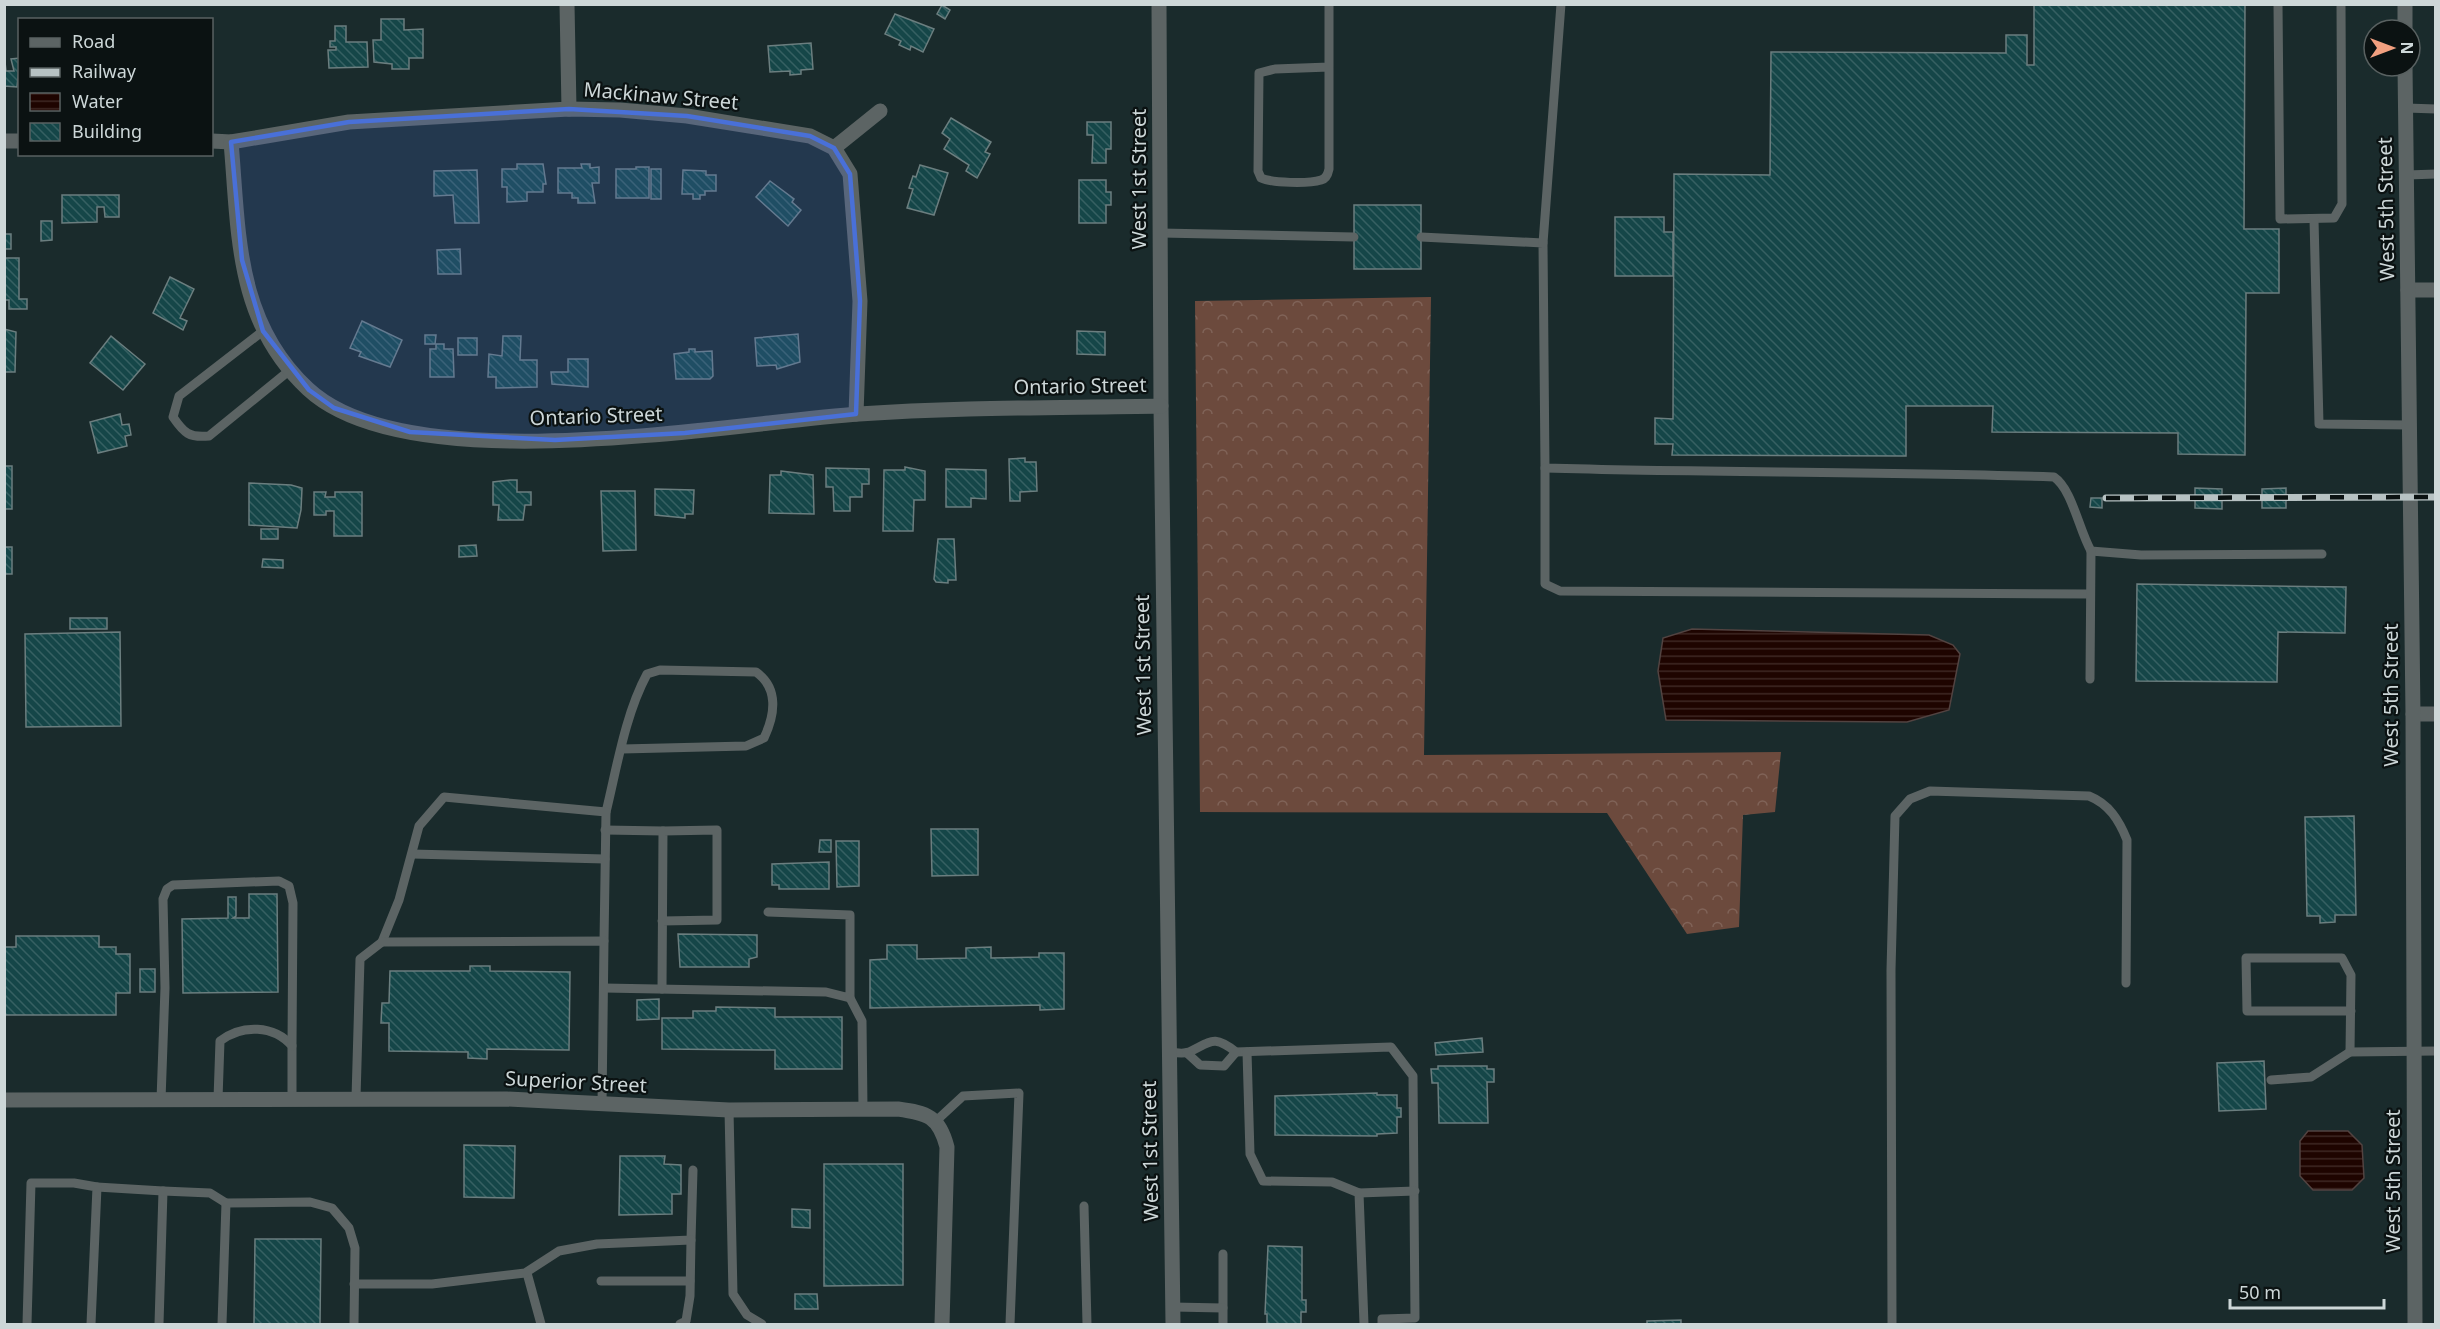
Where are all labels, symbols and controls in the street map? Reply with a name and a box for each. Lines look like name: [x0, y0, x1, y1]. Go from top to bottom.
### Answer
legend: [18, 18, 213, 156]
north arrow: [2362, 18, 2422, 78]
text: Road: [72, 29, 115, 53]
text: N: [2396, 41, 2418, 55]
text: Railway: [72, 59, 137, 83]
street label: Mackinaw Street: [583, 75, 739, 116]
text: Water: [72, 89, 123, 113]
street label: West 1st Street: [1125, 109, 1152, 249]
text: Building: [72, 119, 142, 143]
street label: West 5th Street: [2371, 137, 2400, 281]
street label: Ontario Street: [1013, 371, 1147, 400]
street label: Ontario Street: [529, 400, 663, 431]
street label: West 1st Street: [1128, 594, 1157, 736]
street label: West 5th Street: [2377, 623, 2404, 767]
street label: Superior Street: [505, 1064, 648, 1099]
street label: West 1st Street: [1135, 1080, 1164, 1222]
street label: West 5th Street: [2379, 1109, 2406, 1253]
scale bar: [2230, 1272, 2384, 1310]
text: 50 m: [2239, 1280, 2281, 1304]

